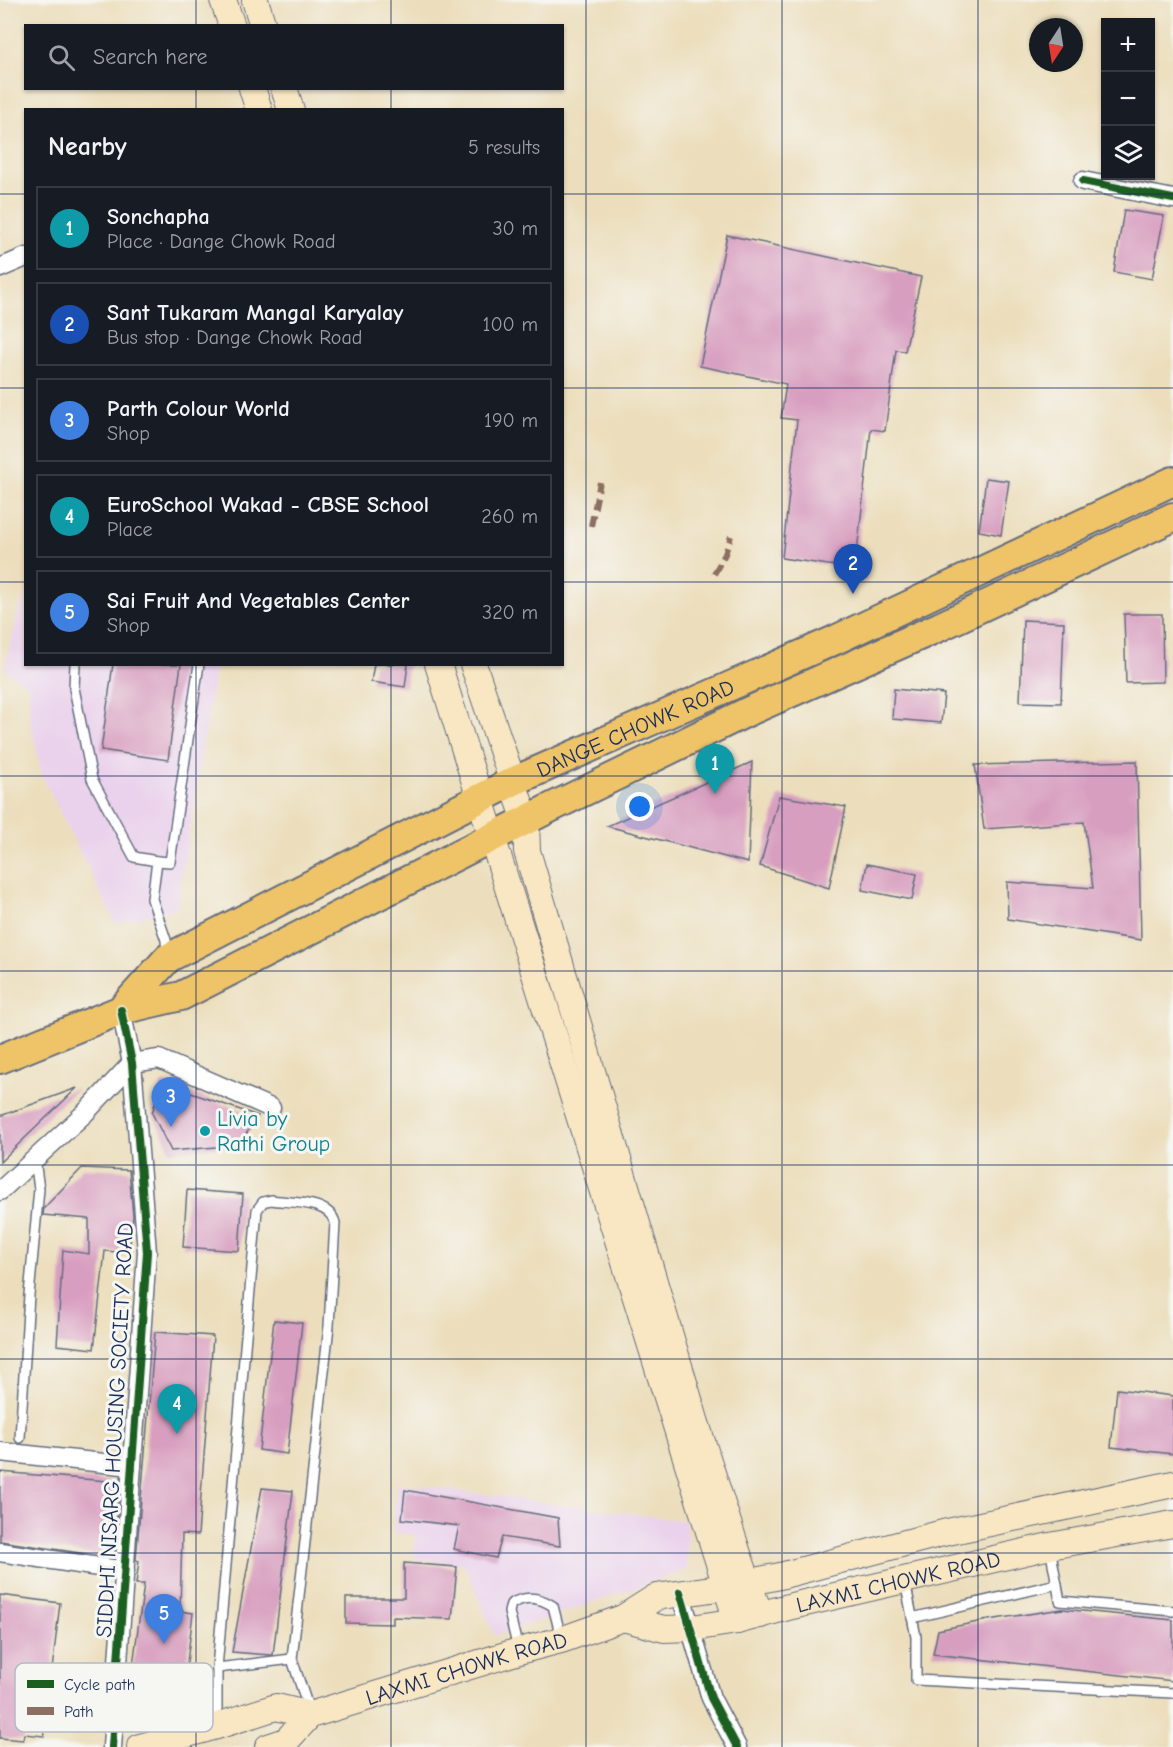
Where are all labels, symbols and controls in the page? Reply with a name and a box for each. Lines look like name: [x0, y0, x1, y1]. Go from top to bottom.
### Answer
north arrow: [1029, 18, 1083, 72]
map controls: [1101, 18, 1155, 180]
button: +: [1101, 18, 1155, 72]
search box: [24, 24, 564, 90]
icon: search: [45, 41, 78, 74]
text: Search here: [93, 44, 208, 70]
button: −: [1101, 72, 1155, 126]
button: layers: [1101, 126, 1155, 180]
text: Nearby: [48, 132, 127, 162]
text: 5 results: [468, 136, 540, 159]
text: Sonchapha: [107, 204, 210, 230]
text: 1: [66, 217, 73, 240]
text: 30 m: [492, 217, 538, 240]
text: Place · Dange Chowk Road: [107, 230, 336, 253]
text: Sant Tukaram Mangal Karyalay: [107, 300, 403, 326]
text: 2: [65, 313, 74, 336]
text: 100 m: [483, 313, 538, 336]
text: Bus stop · Dange Chowk Road: [107, 326, 362, 349]
text: Parth Colour World: [107, 396, 290, 422]
text: 3: [65, 409, 74, 432]
text: 190 m: [484, 409, 538, 432]
text: Shop: [107, 422, 150, 445]
text: EuroSchool Wakad - CBSE School: [107, 492, 429, 518]
text: 4: [65, 505, 74, 528]
text: 260 m: [481, 505, 538, 528]
text: Place: [107, 518, 153, 541]
pin: 2: [834, 544, 872, 594]
text: Sai Fruit And Vegetables Center: [107, 588, 409, 614]
text: 5: [64, 601, 75, 624]
text: 320 m: [482, 601, 538, 624]
text: Shop: [107, 614, 150, 637]
street label: DANGE CHOWK ROAD: [533, 674, 738, 784]
pin: 1: [696, 744, 734, 794]
your location: [625, 792, 654, 821]
pin: 3: [152, 1078, 190, 1127]
place label: Livia by Rathi Group: [217, 1106, 330, 1157]
marker: Livia by Rathi Group: [198, 1124, 212, 1138]
street label: SIDDHI NISARG HOUSING SOCIETY ROAD: [91, 1222, 139, 1638]
pin: 4: [158, 1384, 196, 1434]
street label: LAXMI CHOWK ROAD: [794, 1546, 1003, 1619]
pin: 5: [144, 1594, 184, 1644]
street label: LAXMI CHOWK ROAD: [363, 1627, 570, 1711]
legend: [15, 1663, 213, 1732]
text: Cycle path: [64, 1676, 135, 1694]
text: Path: [64, 1703, 94, 1721]

